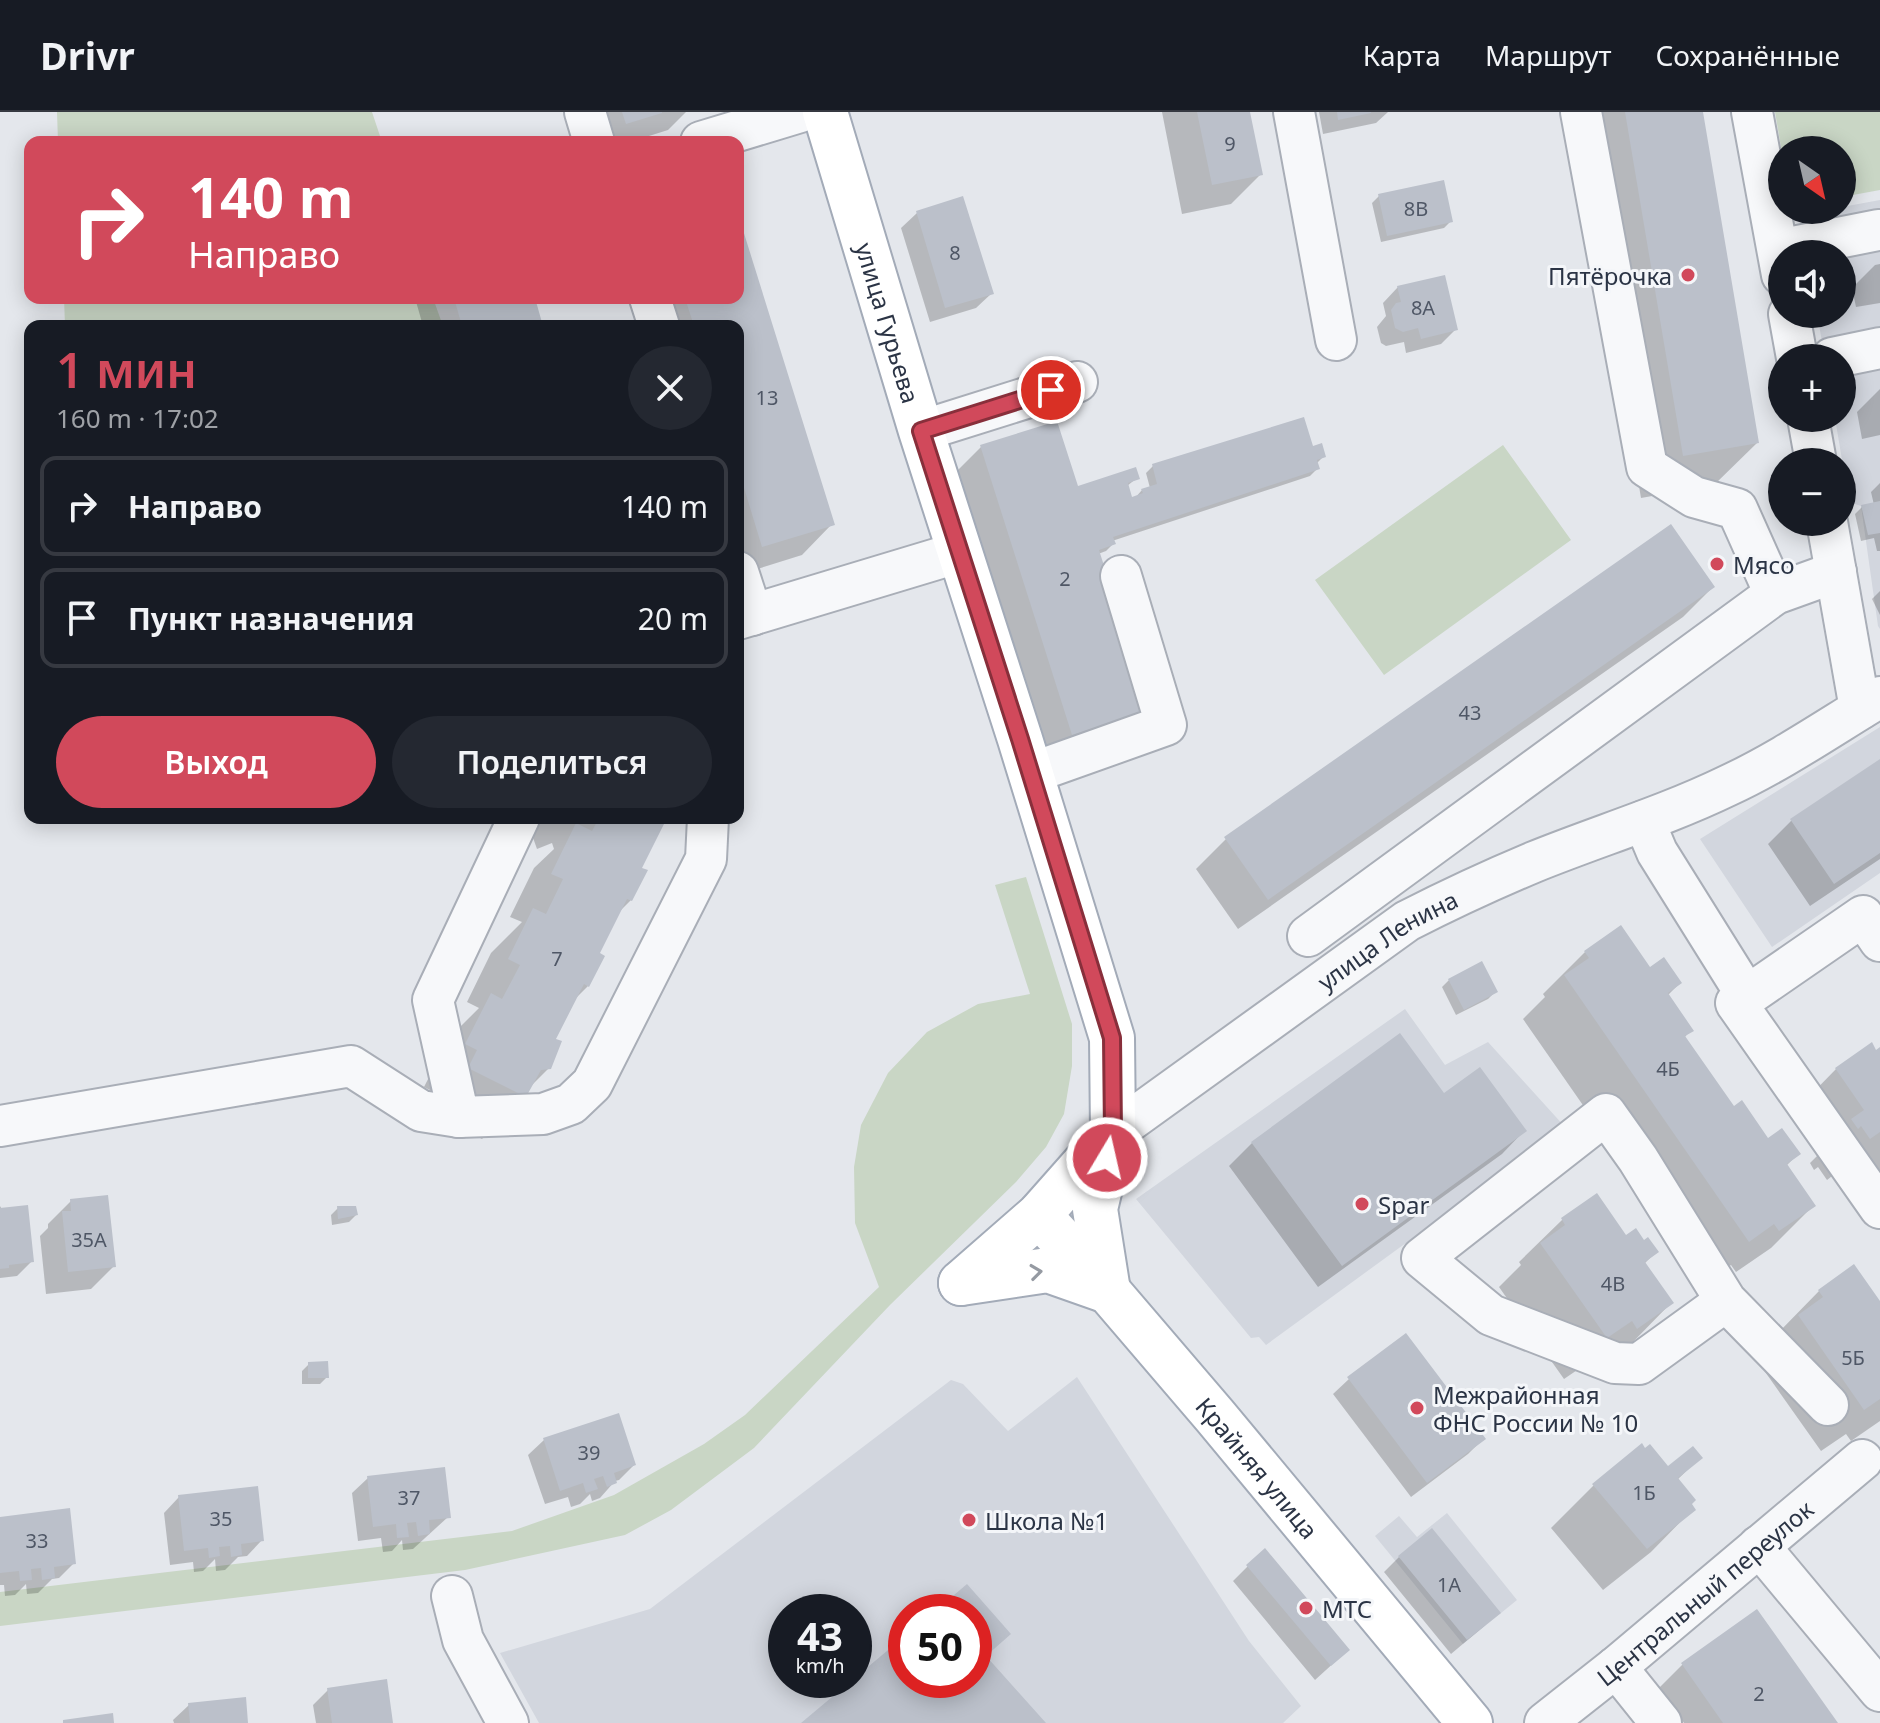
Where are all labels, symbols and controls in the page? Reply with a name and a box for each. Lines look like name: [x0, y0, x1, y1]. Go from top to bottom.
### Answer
text: Drivr: [40, 29, 135, 81]
text: Карта: [1363, 36, 1441, 74]
text: Маршрут: [1485, 36, 1611, 74]
text: Сохранённые: [1655, 36, 1840, 74]
house number: 9: [1224, 130, 1236, 157]
north arrow: [1768, 136, 1856, 224]
map controls: [1768, 136, 1856, 536]
text: 140 m: [188, 158, 353, 234]
icon: right: [56, 168, 160, 272]
house number: 8В: [1404, 195, 1428, 222]
text: Направо: [188, 230, 340, 279]
street label: улица Гурьева: [849, 238, 928, 407]
house number: 8: [949, 239, 961, 266]
button: sound: [1768, 240, 1856, 328]
place label: Пятёрочка: [1548, 259, 1672, 292]
marker: Пятёрочка: [1679, 266, 1697, 284]
house number: 8А: [1411, 294, 1435, 321]
text: 1 мин: [56, 337, 197, 402]
button: +: [1768, 344, 1856, 432]
button: close: [628, 346, 712, 430]
pin: [1017, 356, 1085, 424]
icon: arrive: [1029, 368, 1073, 412]
house number: 13: [756, 384, 778, 411]
text: 160 m · 17:02: [56, 400, 219, 436]
button: −: [1768, 448, 1856, 536]
icon: right: [60, 484, 104, 528]
text: Направо: [128, 486, 262, 527]
text: 140 m: [621, 486, 708, 527]
place label: Мясо: [1733, 548, 1794, 581]
marker: Мясо: [1708, 555, 1726, 573]
house number: 2: [1059, 565, 1071, 592]
icon: arrive: [60, 596, 104, 640]
text: Пункт назначения: [128, 598, 414, 639]
text: 20 m: [638, 598, 708, 639]
house number: 43: [1459, 699, 1481, 726]
button: Выход: [56, 716, 376, 808]
button: Поделиться: [392, 716, 712, 808]
street label: улица Ленина: [1310, 882, 1463, 997]
house number: 7: [551, 945, 563, 972]
house number: 4Б: [1656, 1055, 1680, 1082]
position arrow: [1065, 1116, 1149, 1200]
place label: Spar: [1378, 1188, 1429, 1221]
marker: Spar: [1353, 1195, 1371, 1213]
house number: 35А: [71, 1226, 107, 1253]
one-way arrow: [1029, 1264, 1043, 1281]
house number: 4В: [1601, 1270, 1625, 1297]
house number: 5Б: [1841, 1344, 1865, 1371]
place label: Межрайонная ФНС России № 10: [1433, 1378, 1638, 1439]
street label: Крайняя улица: [1189, 1390, 1326, 1545]
marker: Межрайонная ФНС России № 10: [1408, 1399, 1426, 1417]
house number: 39: [578, 1439, 600, 1466]
house number: 1Б: [1632, 1479, 1656, 1506]
house number: 37: [398, 1484, 420, 1511]
street label: Центральный переулок: [1589, 1492, 1820, 1693]
place label: Школа №1: [985, 1504, 1108, 1537]
house number: 35: [210, 1505, 232, 1532]
marker: Школа №1: [960, 1511, 978, 1529]
house number: 33: [26, 1527, 48, 1554]
house number: 1А: [1437, 1571, 1461, 1598]
place label: МТС: [1322, 1592, 1372, 1625]
speed limit sign: 50: [888, 1594, 992, 1698]
marker: МТС: [1297, 1599, 1315, 1617]
text: 43: [797, 1608, 843, 1663]
text: km/h: [795, 1652, 845, 1679]
house number: 2: [1753, 1680, 1765, 1707]

